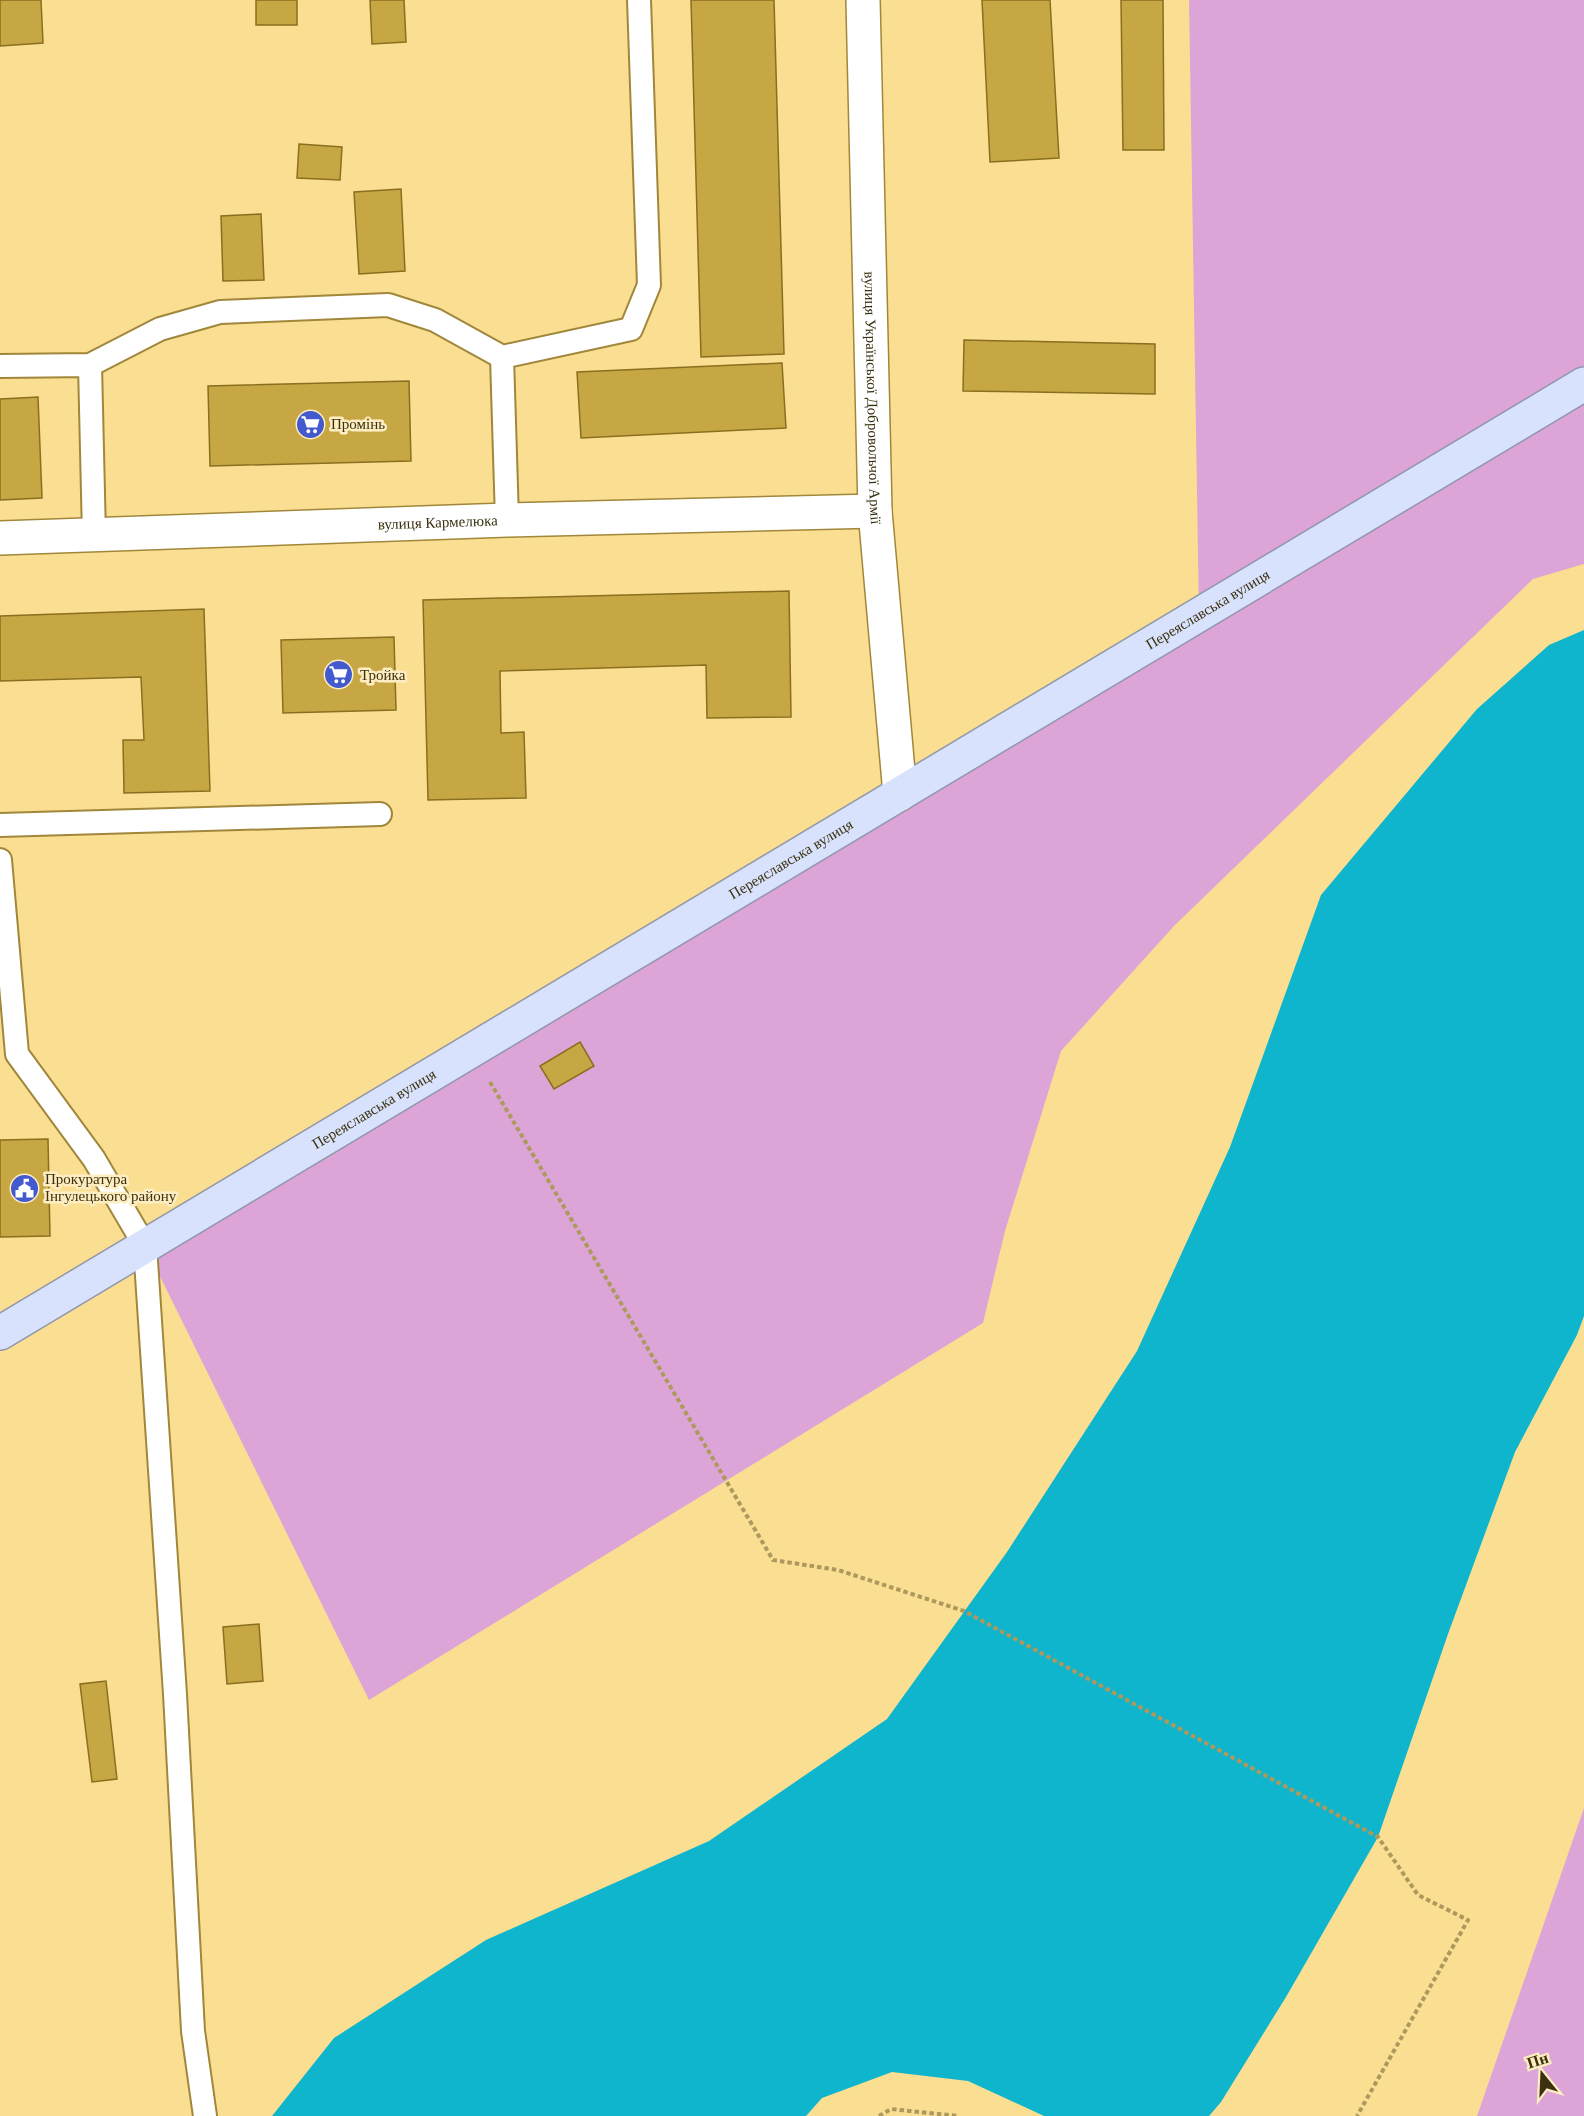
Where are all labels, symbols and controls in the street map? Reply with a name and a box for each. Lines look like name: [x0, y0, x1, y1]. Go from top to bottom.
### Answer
street label: вулиця Української Добровольчої Армії: [861, 271, 884, 526]
supermarket icon: Промінь: [294, 408, 326, 440]
place label: Промінь: [331, 416, 385, 432]
street label: вулиця Кармелюка: [377, 512, 498, 533]
street label: Переяславська вулиця: [1143, 566, 1273, 653]
supermarket icon: Тройка: [323, 659, 355, 691]
place label: Тройка: [360, 667, 406, 683]
street label: Переяславська вулиця: [726, 816, 856, 902]
street label: Переяславська вулиця: [309, 1066, 439, 1152]
place label: Прокуратура Інгулецького району: [45, 1171, 177, 1204]
public building icon: Прокуратура Інгулецького району: [8, 1172, 40, 1204]
north arrow: [1512, 2044, 1572, 2104]
text: Пн: [1525, 2049, 1550, 2072]

